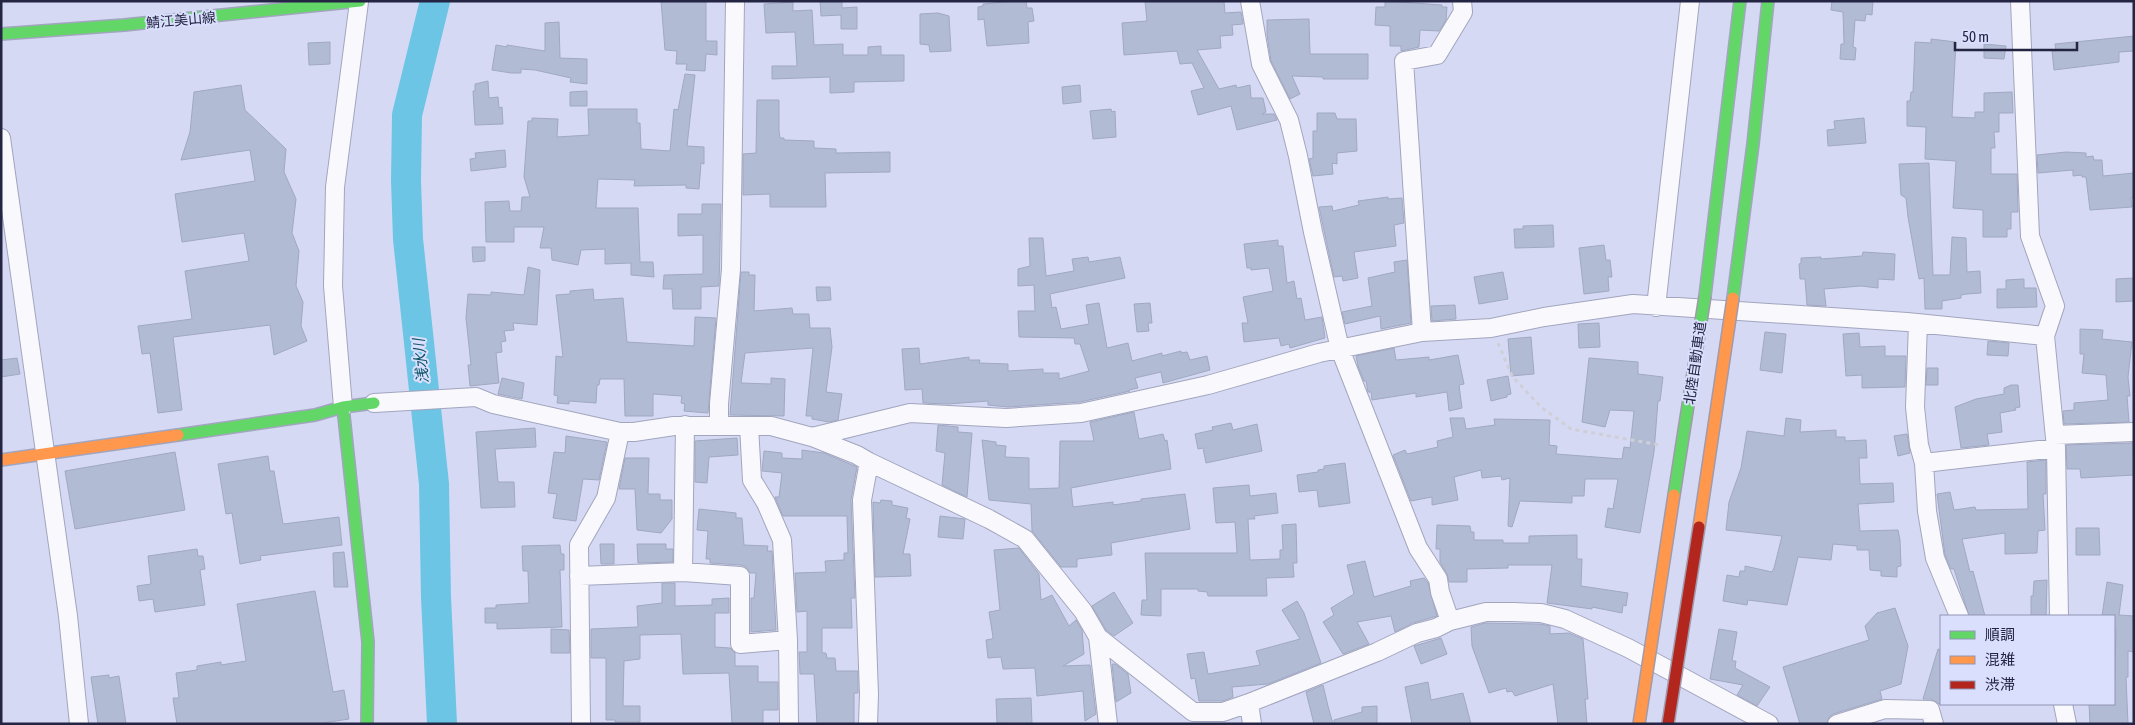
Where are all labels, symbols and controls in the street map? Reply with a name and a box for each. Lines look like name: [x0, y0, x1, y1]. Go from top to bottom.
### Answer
street label: 鯖江美山線: [145, 9, 217, 31]
scale bar: [1955, 20, 2078, 52]
text: 50 m: [1962, 28, 1989, 45]
street label: 北陸自動車道: [1681, 320, 1709, 406]
water label: 浅水川: [409, 336, 431, 384]
legend: [1940, 615, 2115, 705]
text: 順調: [1985, 626, 2015, 643]
text: 混雑: [1985, 651, 2015, 668]
text: 渋滞: [1985, 676, 2015, 693]

